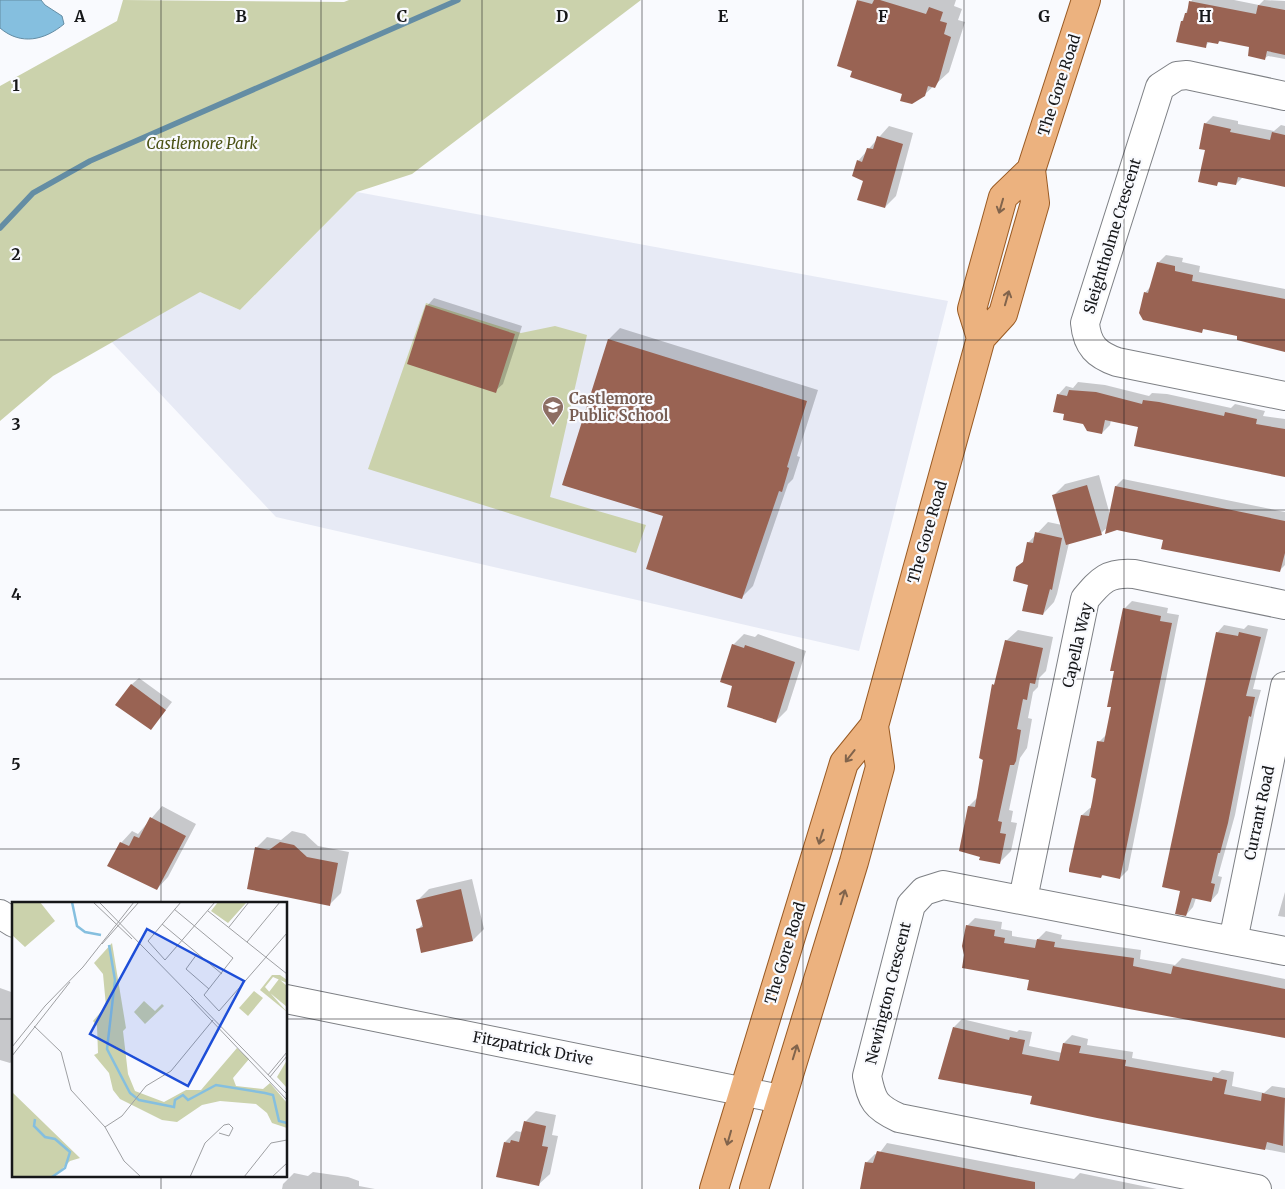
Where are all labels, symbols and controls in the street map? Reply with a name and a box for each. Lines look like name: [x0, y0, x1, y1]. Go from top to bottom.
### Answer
text: A: [73, 6, 86, 26]
text: B: [235, 6, 247, 26]
text: C: [397, 6, 407, 26]
text: D: [556, 6, 568, 26]
text: E: [718, 6, 729, 26]
text: F: [878, 6, 888, 26]
text: G: [1038, 6, 1050, 26]
text: H: [1198, 6, 1212, 26]
street label: The Gore Road: [1034, 32, 1084, 138]
text: 1: [12, 75, 20, 95]
park label: Castlemore Park: [146, 134, 258, 153]
street label: Sleightholme Crescent: [1079, 156, 1145, 316]
one-way arrow: [995, 198, 1005, 214]
text: 2: [11, 244, 21, 264]
one-way arrow: [1003, 291, 1012, 307]
place label: Castlemore Public School: [569, 389, 669, 425]
school or university icon: Castlemore Public School: [541, 395, 565, 426]
text: 3: [11, 414, 21, 434]
street label: The Gore Road: [903, 479, 951, 585]
text: 4: [11, 584, 21, 604]
street label: Capella Way: [1058, 600, 1096, 689]
one-way arrow: [845, 749, 856, 762]
text: 5: [11, 754, 21, 774]
street label: Currant Road: [1240, 764, 1278, 862]
one-way arrow: [816, 829, 826, 845]
one-way arrow: [838, 889, 848, 905]
street label: The Gore Road: [760, 900, 810, 1006]
inset map: [12, 902, 288, 1176]
street label: Newington Crescent: [861, 920, 915, 1066]
street label: Fitzpatrick Drive: [471, 1027, 595, 1069]
one-way arrow: [790, 1044, 800, 1060]
one-way arrow: [723, 1129, 733, 1145]

